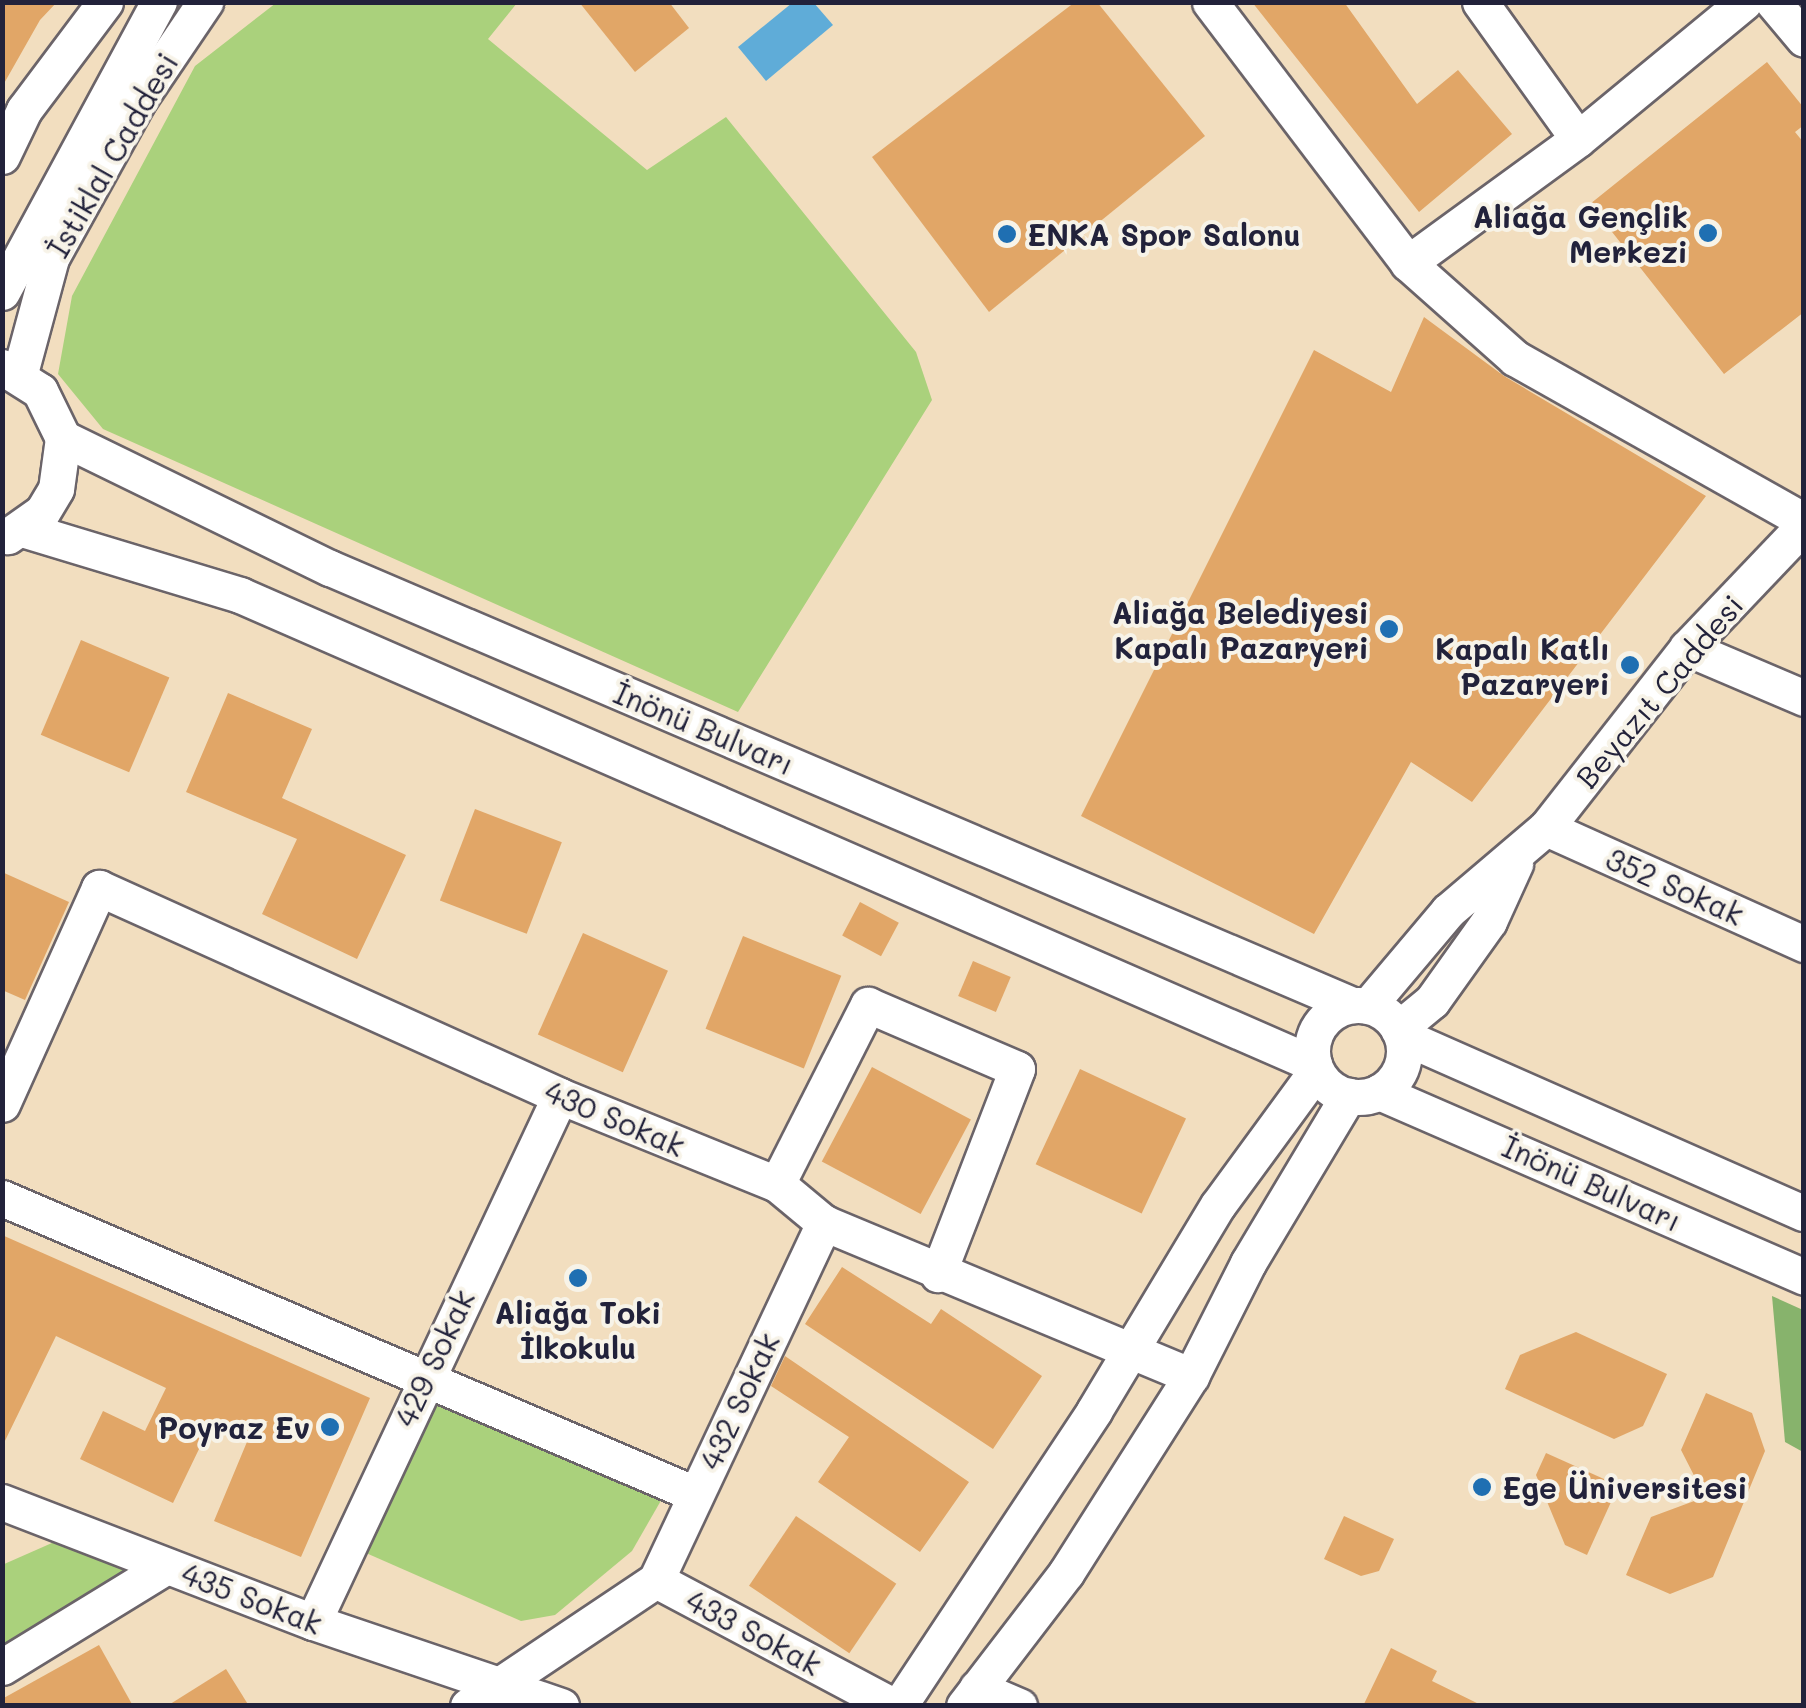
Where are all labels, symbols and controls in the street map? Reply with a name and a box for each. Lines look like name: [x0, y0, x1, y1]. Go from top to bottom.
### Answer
street label: İstiklal Caddesi: [39, 46, 185, 264]
place label: Aliağa Gençlik Merkezi: [1473, 198, 1688, 268]
place label: ENKA Spor Salonu: [1027, 216, 1301, 252]
marker: Aliağa Gençlik Merkezi: [1697, 222, 1719, 244]
marker: ENKA Spor Salonu: [996, 223, 1018, 245]
street label: Beyazıt Caddesi: [1568, 587, 1750, 795]
place label: Aliağa Belediyesi Kapalı Pazaryeri: [1112, 594, 1369, 664]
marker: Aliağa Belediyesi Kapalı Pazaryeri: [1378, 618, 1400, 640]
place label: Kapalı Katlı Pazaryeri: [1435, 630, 1610, 700]
marker: Kapalı Katlı Pazaryeri: [1619, 654, 1641, 676]
street label: İnönü Bulvarı: [609, 674, 799, 782]
street label: 352 Sokak: [1601, 840, 1749, 932]
street label: 430 Sokak: [540, 1072, 690, 1164]
street label: İnönü Bulvarı: [1497, 1128, 1687, 1238]
marker: Aliağa Toki İlkokulu: [567, 1267, 589, 1289]
street label: 429 Sokak: [387, 1284, 481, 1432]
place label: Aliağa Toki İlkokulu: [495, 1294, 661, 1364]
street label: 432 Sokak: [692, 1327, 786, 1475]
place label: Poyraz Ev: [158, 1409, 310, 1445]
marker: Poyraz Ev: [319, 1416, 341, 1438]
place label: Ege Üniversitesi: [1502, 1469, 1748, 1505]
marker: Ege Üniversitesi: [1471, 1476, 1493, 1498]
street label: 435 Sokak: [177, 1555, 327, 1641]
street label: 433 Sokak: [680, 1581, 828, 1683]

